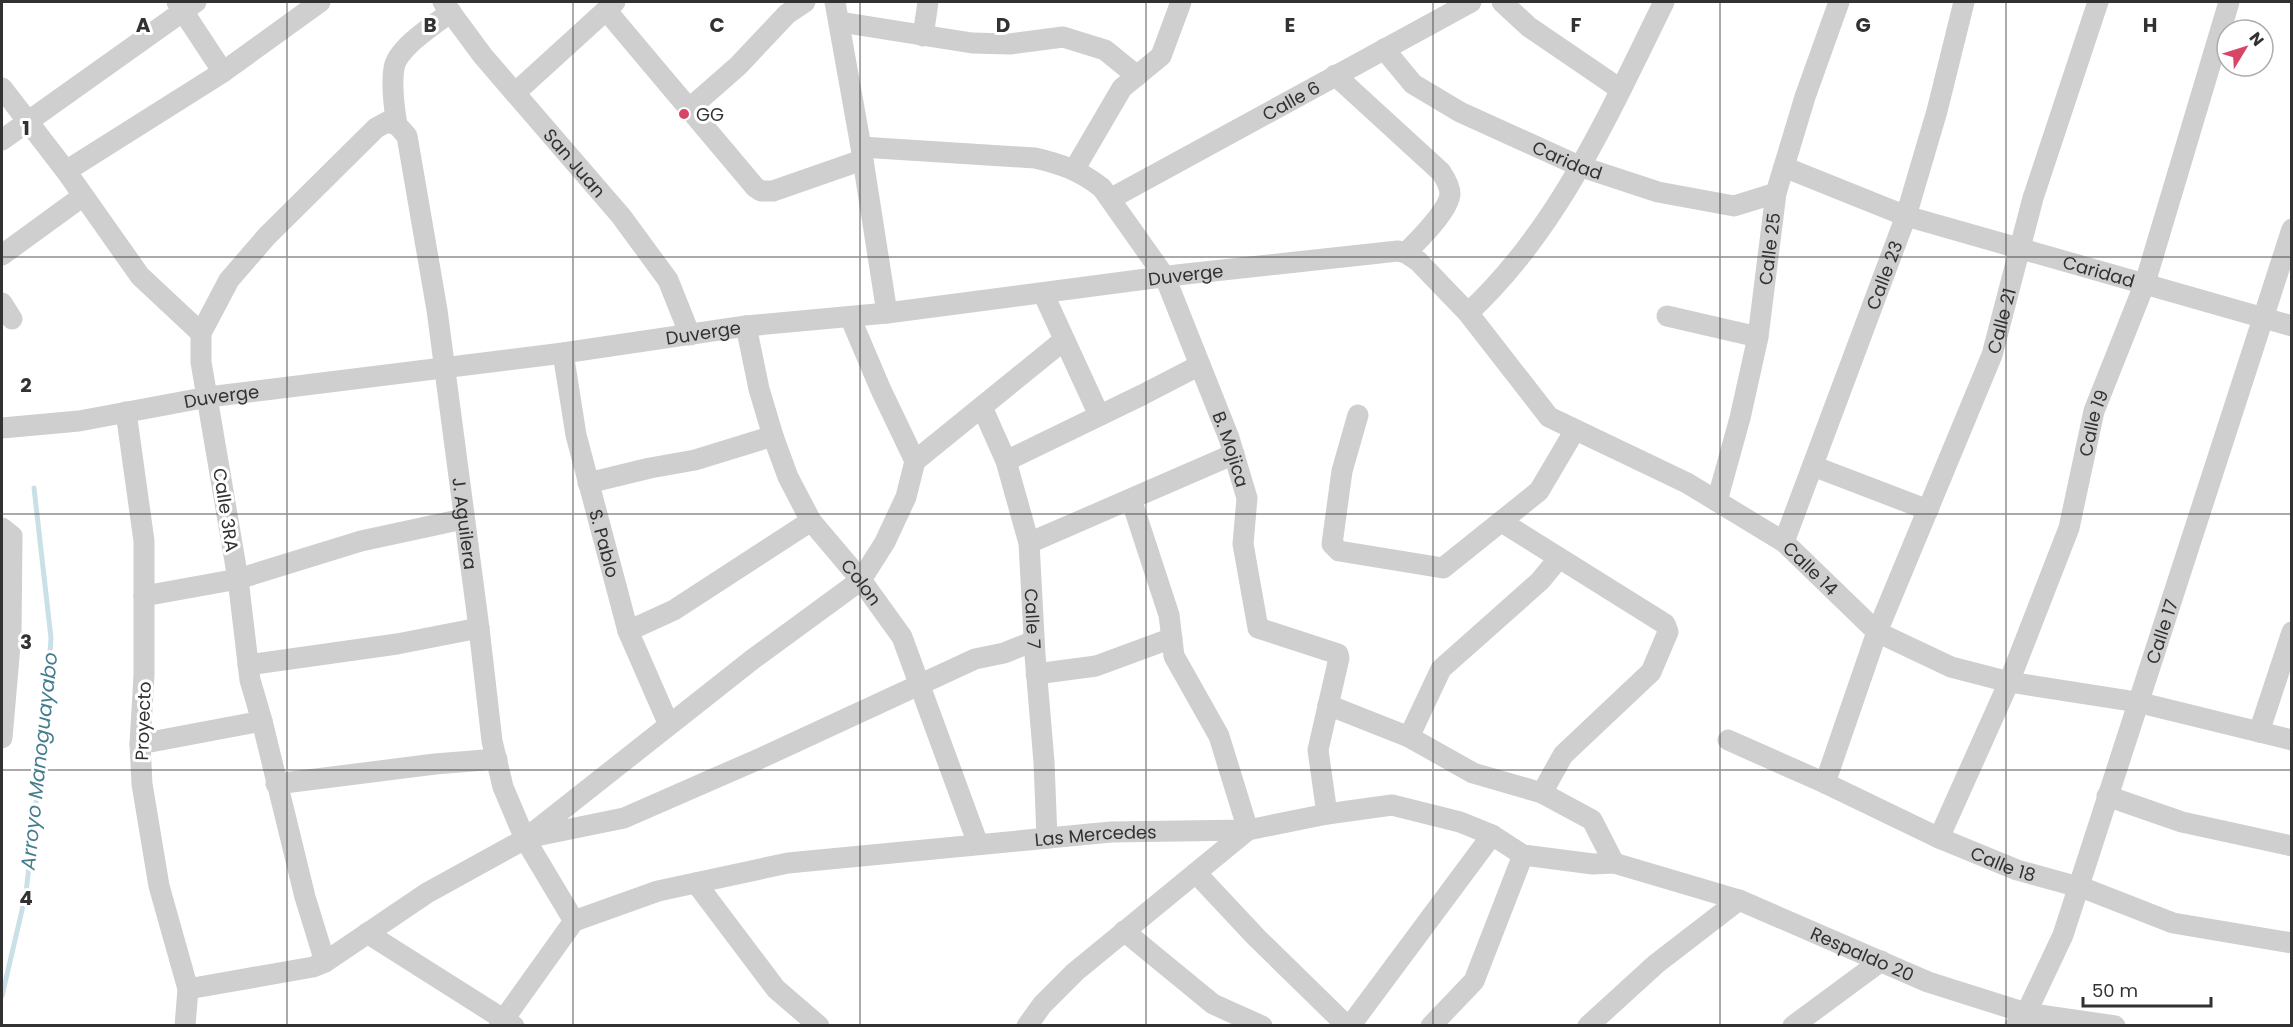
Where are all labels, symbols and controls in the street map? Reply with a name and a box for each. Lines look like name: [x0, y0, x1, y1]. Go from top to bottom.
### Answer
text: A: [136, 11, 151, 39]
text: B: [423, 11, 437, 39]
text: C: [709, 11, 725, 39]
text: D: [996, 11, 1010, 39]
text: E: [1285, 11, 1295, 39]
text: F: [1571, 11, 1582, 39]
text: G: [1855, 11, 1871, 39]
text: H: [2143, 11, 2157, 39]
north arrow: [2215, 18, 2275, 78]
text: N: [2244, 27, 2269, 51]
street label: Calle 6: [1257, 74, 1324, 126]
place label: GG: [696, 102, 724, 127]
marker: GG: [677, 107, 691, 121]
text: 1: [22, 114, 30, 142]
street label: San Juan: [538, 123, 612, 203]
street label: Caridad: [1529, 134, 1606, 185]
street label: Calle 25: [1752, 211, 1786, 286]
street label: Calle 23: [1860, 237, 1908, 313]
street label: Caridad: [2060, 249, 2138, 293]
street label: Duverge: [1147, 258, 1225, 291]
street label: Calle 21: [1980, 285, 2022, 356]
street label: Duverge: [664, 314, 742, 350]
text: 2: [20, 371, 32, 399]
street label: Duverge: [182, 378, 260, 414]
street label: Calle 19: [2072, 386, 2114, 459]
street label: B. Mojica: [1207, 407, 1256, 490]
street label: Calle 3RA: [207, 466, 245, 554]
street label: J. Aguilera: [447, 476, 484, 571]
street label: S. Pablo: [584, 506, 626, 580]
street label: Calle 14: [1778, 535, 1844, 601]
street label: Colon: [836, 553, 888, 610]
street label: Calle 7: [1019, 588, 1047, 650]
street label: Calle 17: [2139, 596, 2184, 667]
text: 3: [20, 628, 32, 656]
water label: Arroyo Manoguayabo: [14, 651, 64, 872]
street label: Proyecto: [129, 681, 157, 761]
street label: Las Mercedes: [1033, 819, 1157, 852]
street label: Calle 18: [1967, 840, 2039, 887]
text: 4: [19, 884, 33, 912]
street label: Respaldo 20: [1807, 920, 1918, 987]
scale bar: [2083, 970, 2210, 1008]
text: 50 m: [2092, 978, 2138, 1003]

